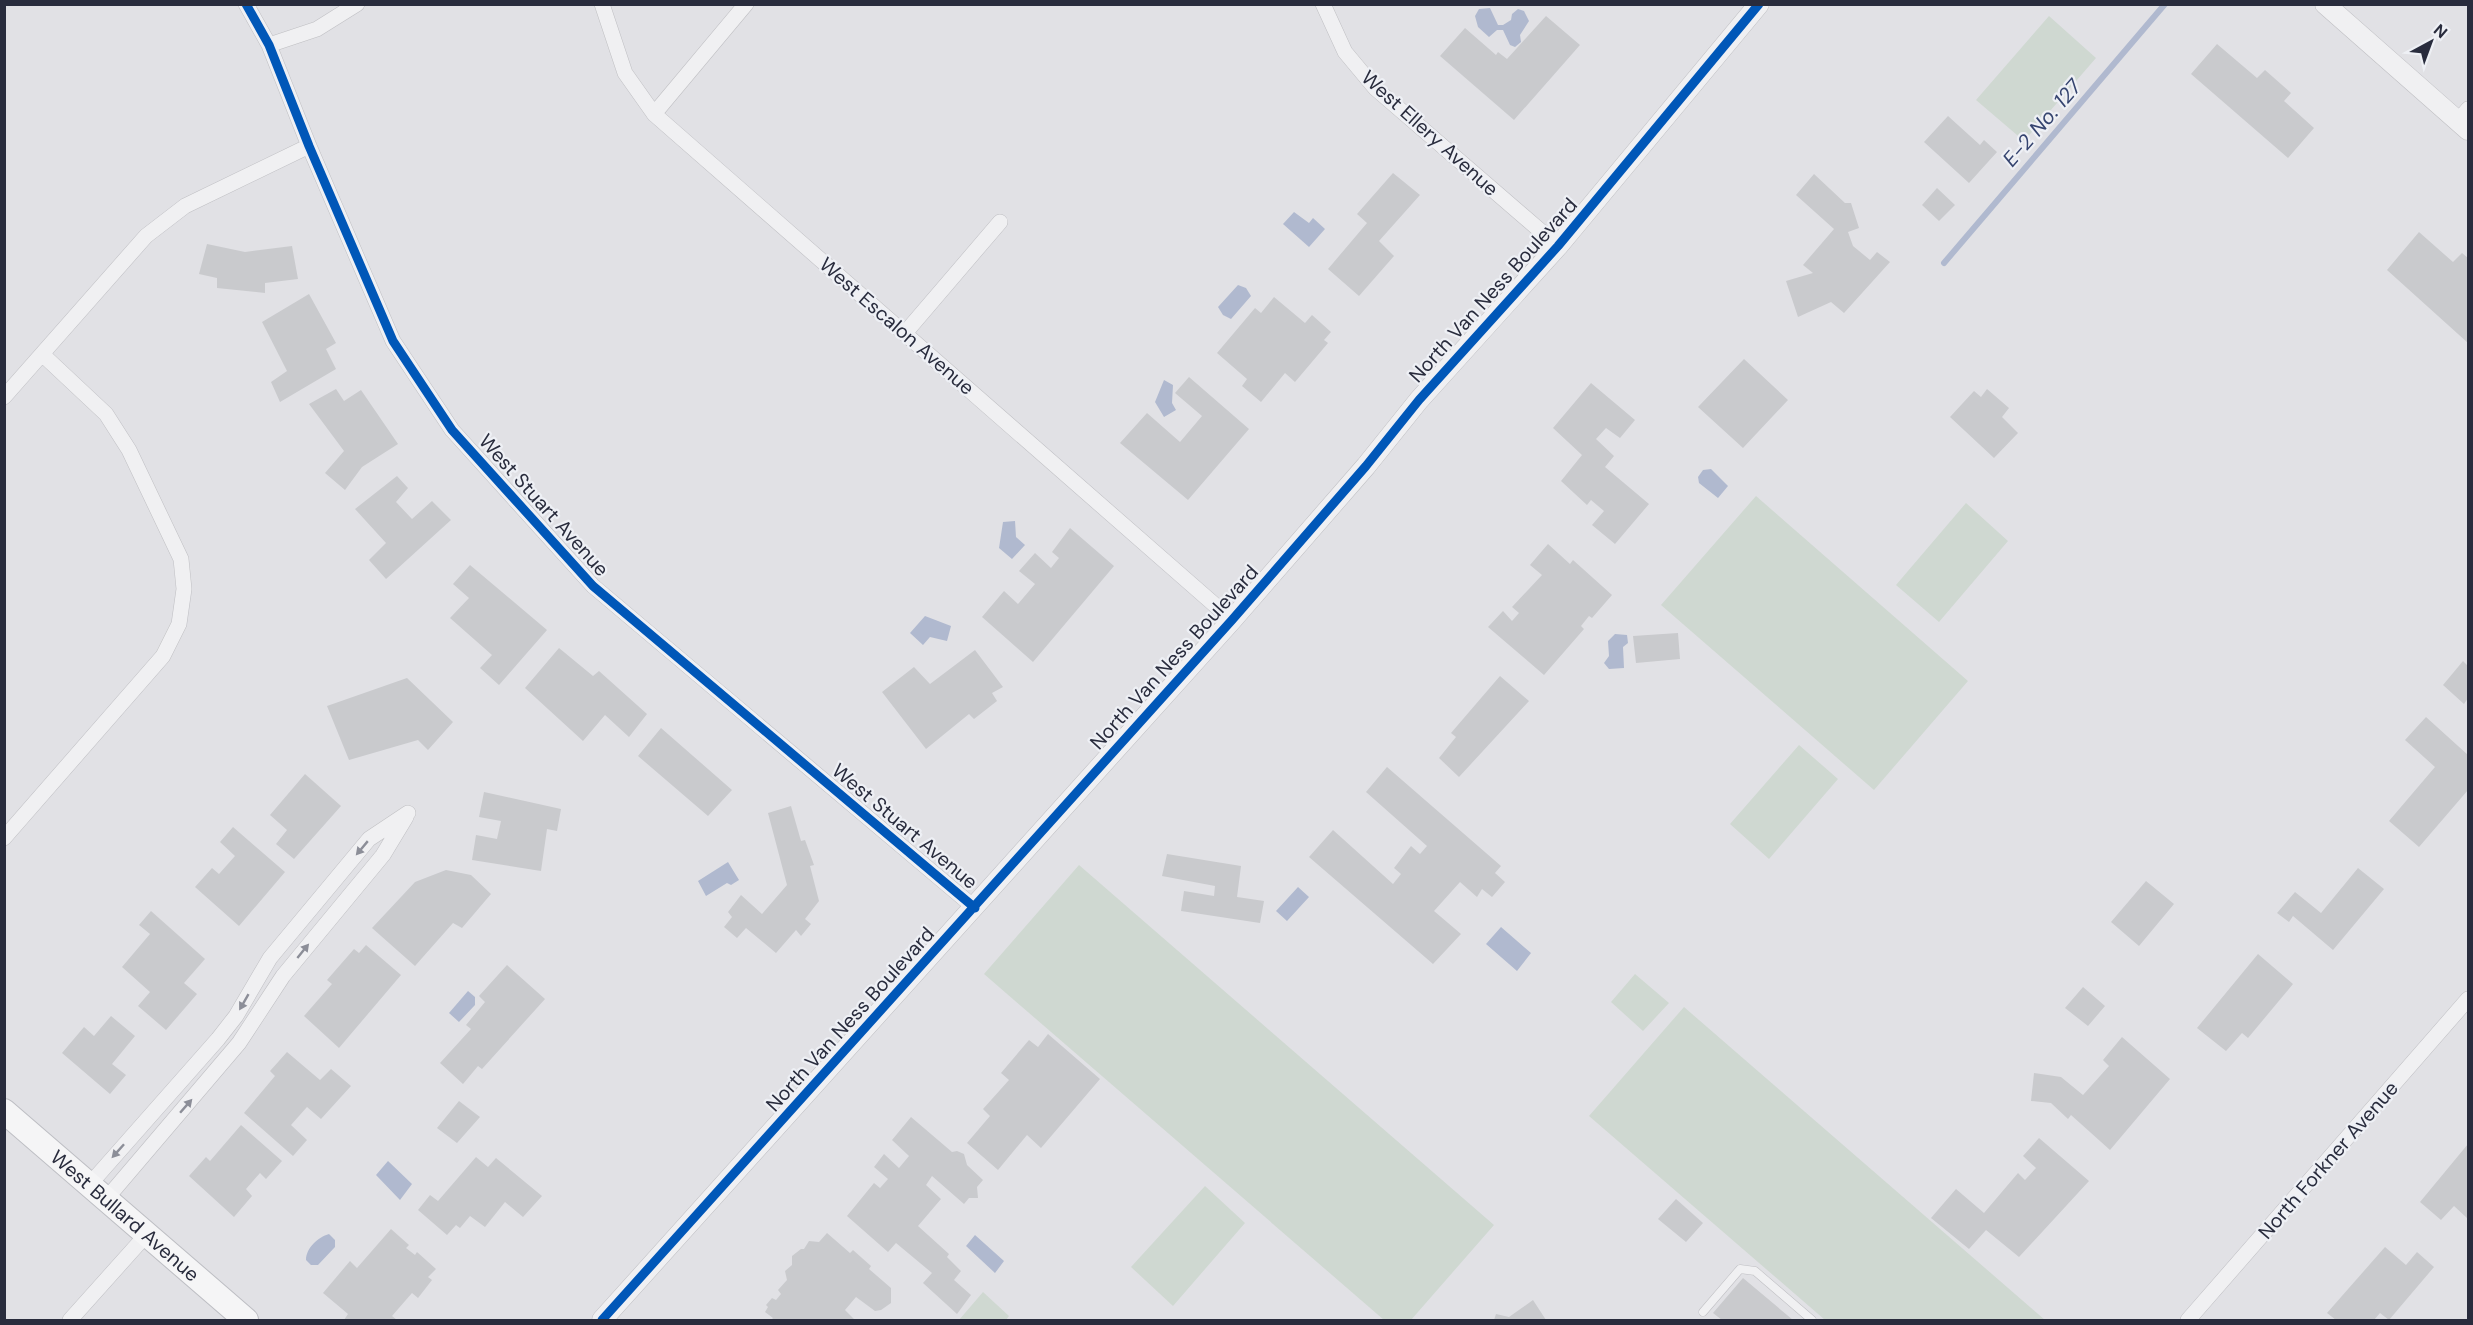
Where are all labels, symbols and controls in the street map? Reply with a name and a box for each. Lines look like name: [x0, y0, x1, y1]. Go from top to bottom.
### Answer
north arrow: [2401, 12, 2461, 72]
text: N: [2429, 19, 2452, 43]
street label: West Ellery Avenue: [1356, 65, 1504, 201]
water label: E-2 No. 127: [1996, 72, 2089, 173]
street label: North Van Ness Boulevard: [1403, 192, 1583, 388]
street label: West Escalon Avenue: [814, 252, 980, 400]
street label: West Stuart Avenue: [473, 428, 615, 582]
street label: North Van Ness Boulevard: [1084, 559, 1264, 755]
street label: West Stuart Avenue: [827, 757, 983, 895]
one-way arrow: [355, 840, 368, 856]
street label: North Van Ness Boulevard: [760, 921, 940, 1117]
one-way arrow: [297, 943, 310, 959]
one-way arrow: [239, 994, 249, 1011]
street label: North Forkner Avenue: [2252, 1076, 2404, 1244]
one-way arrow: [179, 1098, 192, 1114]
street label: West Bullard Avenue: [45, 1144, 205, 1287]
one-way arrow: [111, 1144, 125, 1159]

